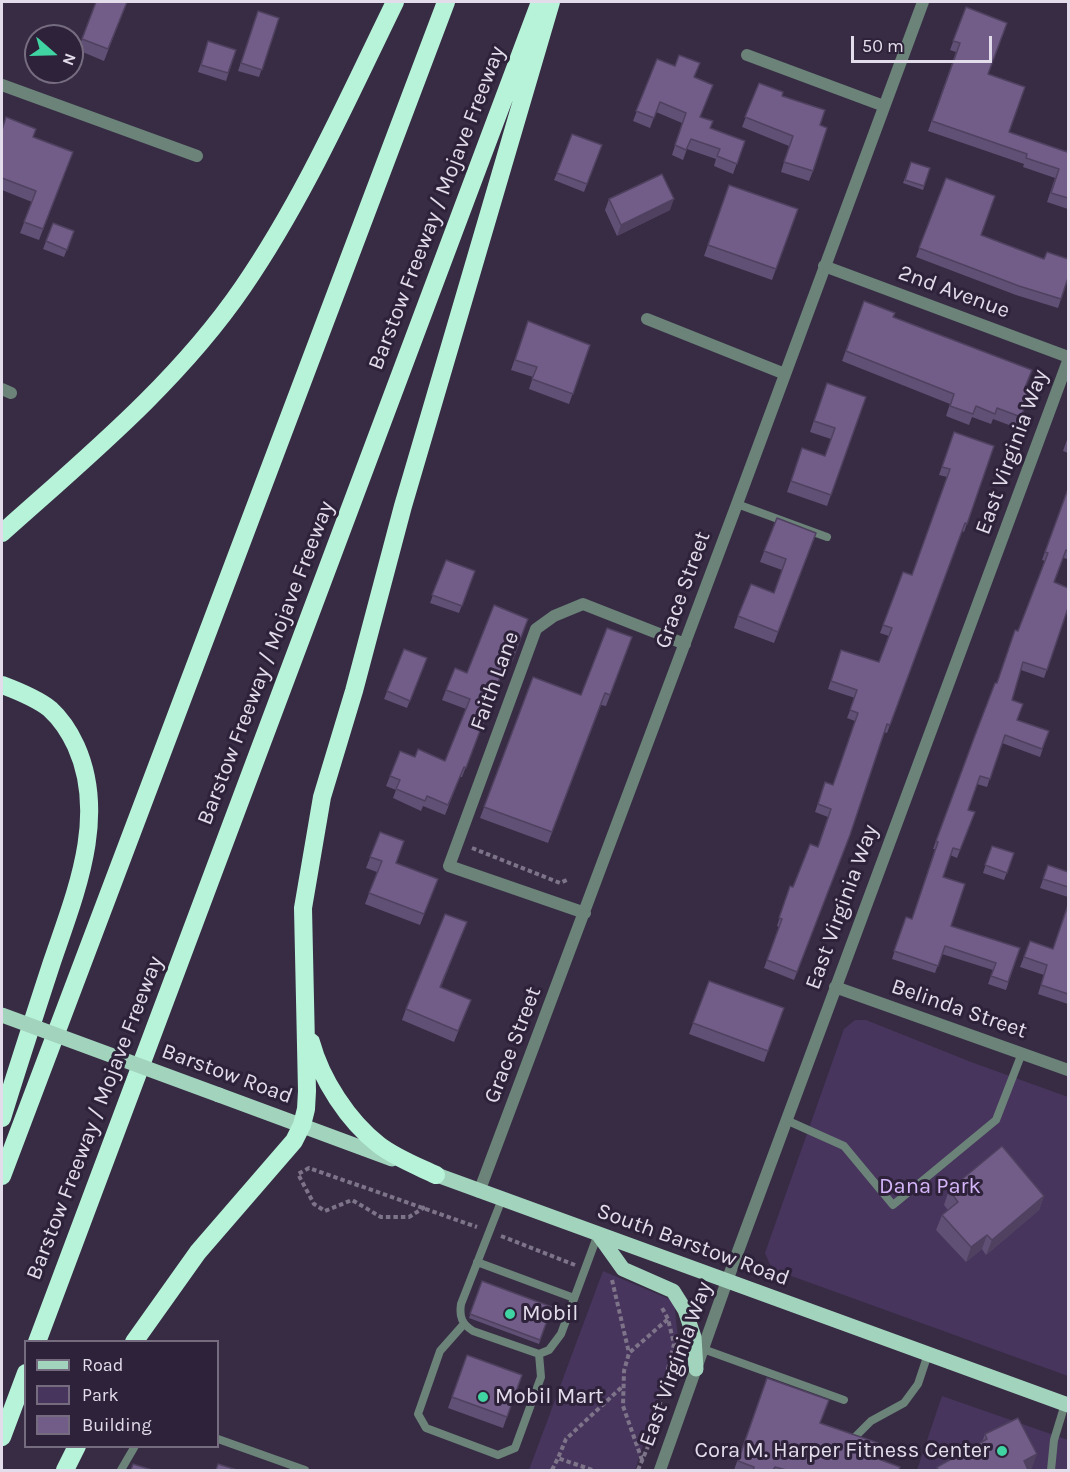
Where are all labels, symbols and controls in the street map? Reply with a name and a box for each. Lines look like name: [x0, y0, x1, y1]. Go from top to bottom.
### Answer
north arrow: [24, 24, 84, 84]
scale bar: [854, 24, 995, 62]
text: 50 m: [862, 35, 904, 57]
street label: Barstow Freeway / Mojave Freeway: [363, 42, 511, 374]
text: N: [59, 51, 80, 68]
street label: 2nd Avenue: [895, 260, 1013, 324]
street label: East Virginia Way: [970, 366, 1054, 538]
street label: Barstow Freeway / Mojave Freeway: [192, 497, 340, 829]
street label: Grace Street: [650, 528, 716, 652]
street label: Faith Lane: [465, 628, 525, 734]
street label: East Virginia Way: [800, 821, 884, 993]
street label: Barstow Freeway / Mojave Freeway: [21, 952, 169, 1284]
street label: Belinda Street: [888, 973, 1030, 1045]
street label: Grace Street: [479, 983, 547, 1107]
street label: Barstow Road: [158, 1038, 296, 1110]
park label: Dana Park: [879, 1174, 981, 1200]
street label: South Barstow Road: [593, 1198, 793, 1292]
street label: East Virginia Way: [634, 1278, 718, 1450]
place label: Mobil: [522, 1301, 578, 1327]
marker: Mobil: [503, 1307, 517, 1321]
legend: [24, 1340, 219, 1448]
text: Road: [82, 1354, 123, 1376]
text: Park: [82, 1384, 119, 1406]
place label: Mobil Mart: [495, 1384, 604, 1410]
marker: Mobil Mart: [476, 1390, 490, 1404]
text: Building: [82, 1414, 152, 1436]
place label: Cora M. Harper Fitness Center: [694, 1438, 990, 1464]
marker: Cora M. Harper Fitness Center: [995, 1444, 1009, 1458]

